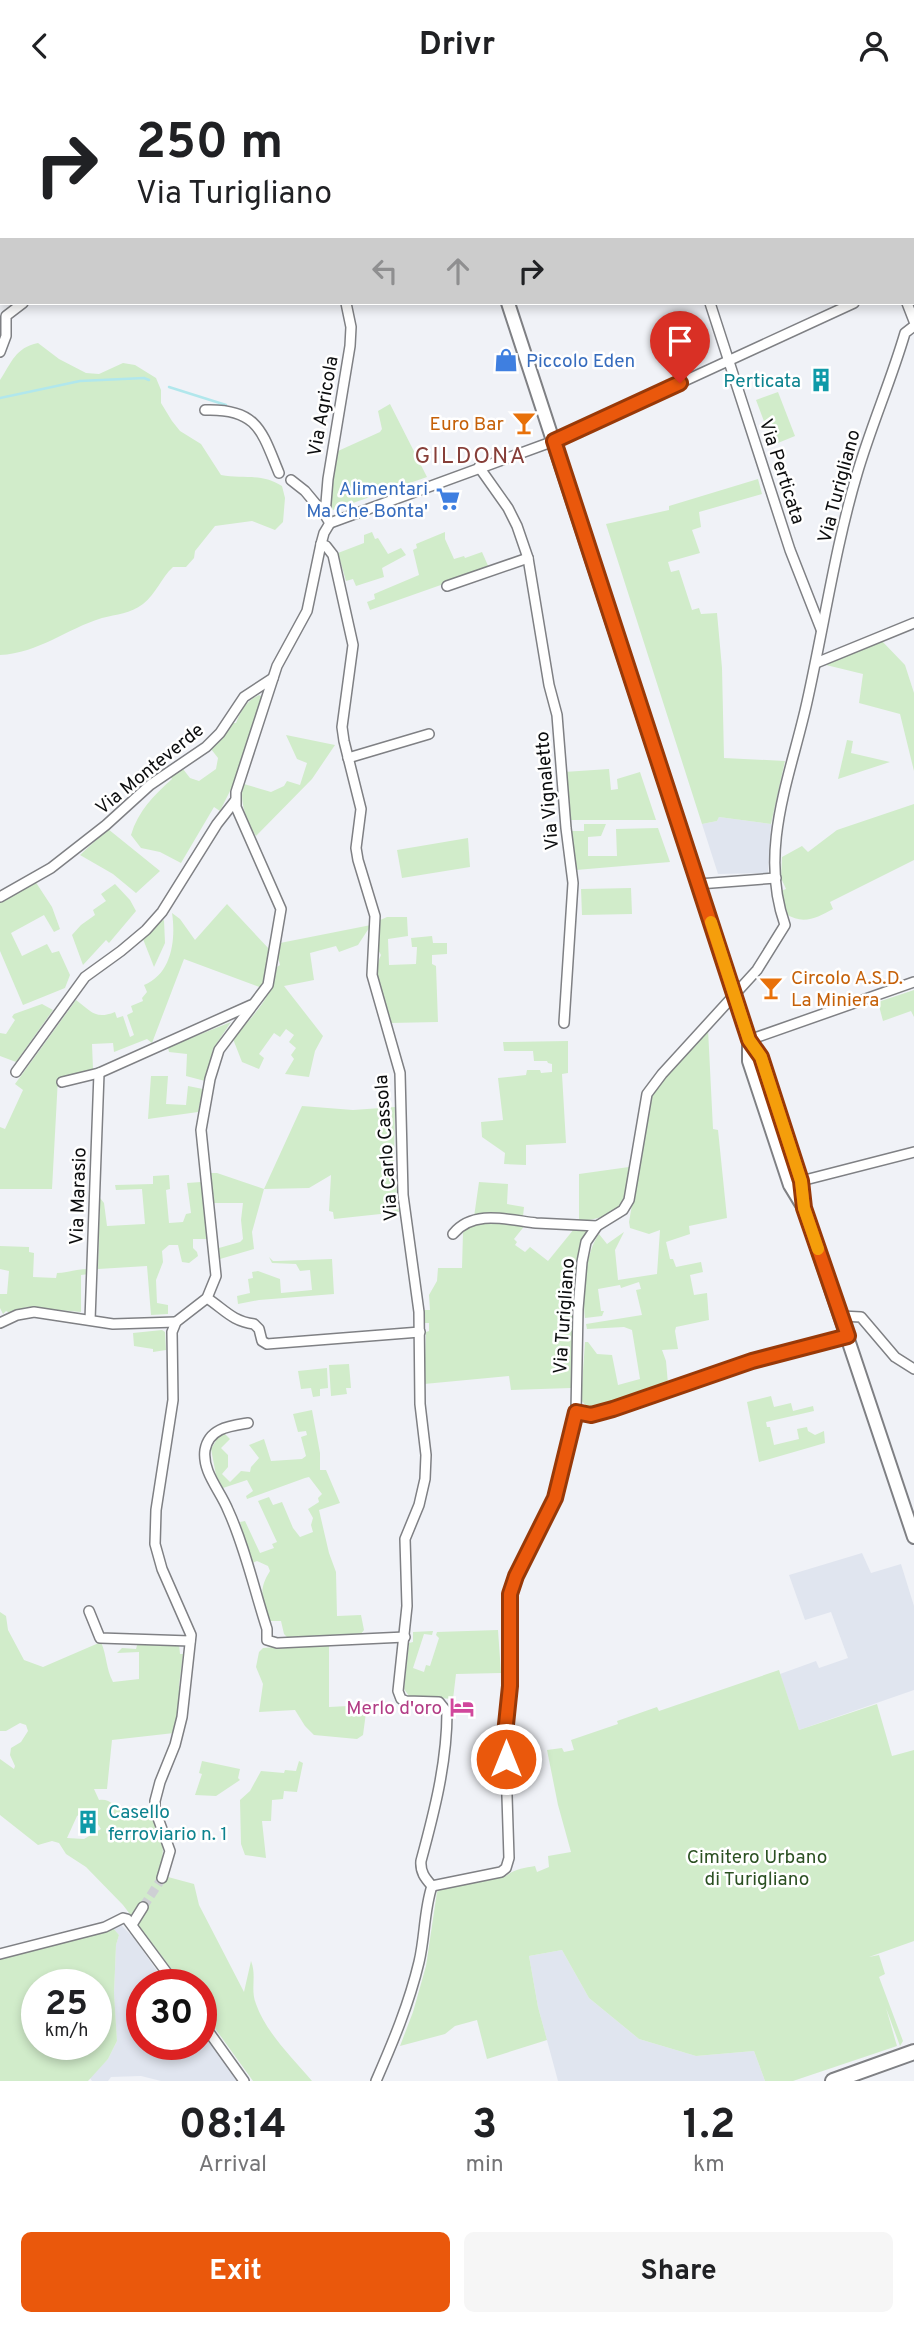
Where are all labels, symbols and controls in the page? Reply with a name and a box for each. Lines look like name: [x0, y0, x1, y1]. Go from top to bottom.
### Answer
text: Drivr: [419, 26, 495, 66]
icon: back: [21, 27, 59, 65]
icon: person: [855, 27, 893, 65]
text: 250 m: [136, 114, 283, 176]
icon: right: [21, 119, 112, 210]
text: Via Turigliano: [136, 175, 332, 215]
icon: left: [366, 252, 404, 290]
icon: ahead: [439, 252, 477, 290]
icon: right: [512, 252, 550, 290]
pin: [650, 311, 710, 383]
icon: arrive: [661, 322, 699, 360]
shop icon: Piccolo Eden: [492, 346, 520, 374]
place label: Piccolo Eden: [526, 350, 635, 374]
street label: Via Agricola: [303, 354, 345, 459]
building icon: Perticata: [807, 366, 835, 394]
place label: Perticata: [723, 370, 801, 394]
bar icon: Euro Bar: [510, 409, 538, 437]
place label: Euro Bar: [430, 413, 505, 437]
street label: Via Perticata: [753, 416, 809, 527]
street label: Via Turigliano: [813, 427, 867, 546]
district label: GILDONA: [415, 443, 527, 472]
place label: Alimentari Ma Che Bonta': [306, 478, 428, 524]
supermarket icon: Alimentari Ma Che Bonta': [434, 485, 462, 513]
street label: Via Monteverde: [91, 719, 209, 821]
street label: Via Vignaletto: [531, 730, 565, 851]
place label: Circolo A.S.D. La Miniera: [791, 967, 903, 1013]
bar icon: Circolo A.S.D. La Miniera: [757, 974, 785, 1002]
street label: Via Carlo Cassola: [370, 1074, 404, 1222]
street label: Via Marasio: [65, 1147, 93, 1245]
street label: Via Turigliano: [549, 1257, 581, 1375]
hotel icon: Merlo d'oro: [448, 1693, 476, 1721]
place label: Merlo d'oro: [346, 1697, 442, 1721]
position arrow: [469, 1722, 543, 1796]
place label: Casello ferroviario n. 1: [108, 1801, 228, 1847]
building icon: Casello ferroviario n. 1: [74, 1808, 102, 1836]
park label: Cimitero Urbano di Turigliano: [687, 1846, 827, 1892]
speed limit sign: 30: [126, 1969, 217, 2060]
text: 25: [45, 1983, 88, 2027]
text: km/h: [45, 2020, 88, 2043]
text: 08:14: [179, 2100, 287, 2153]
text: 3: [472, 2100, 497, 2153]
text: 1.2: [682, 2100, 735, 2153]
text: Arrival: [198, 2151, 267, 2180]
text: min: [465, 2151, 504, 2180]
text: km: [693, 2151, 725, 2180]
button: Exit: [21, 2232, 450, 2312]
button: Share: [464, 2232, 893, 2312]

